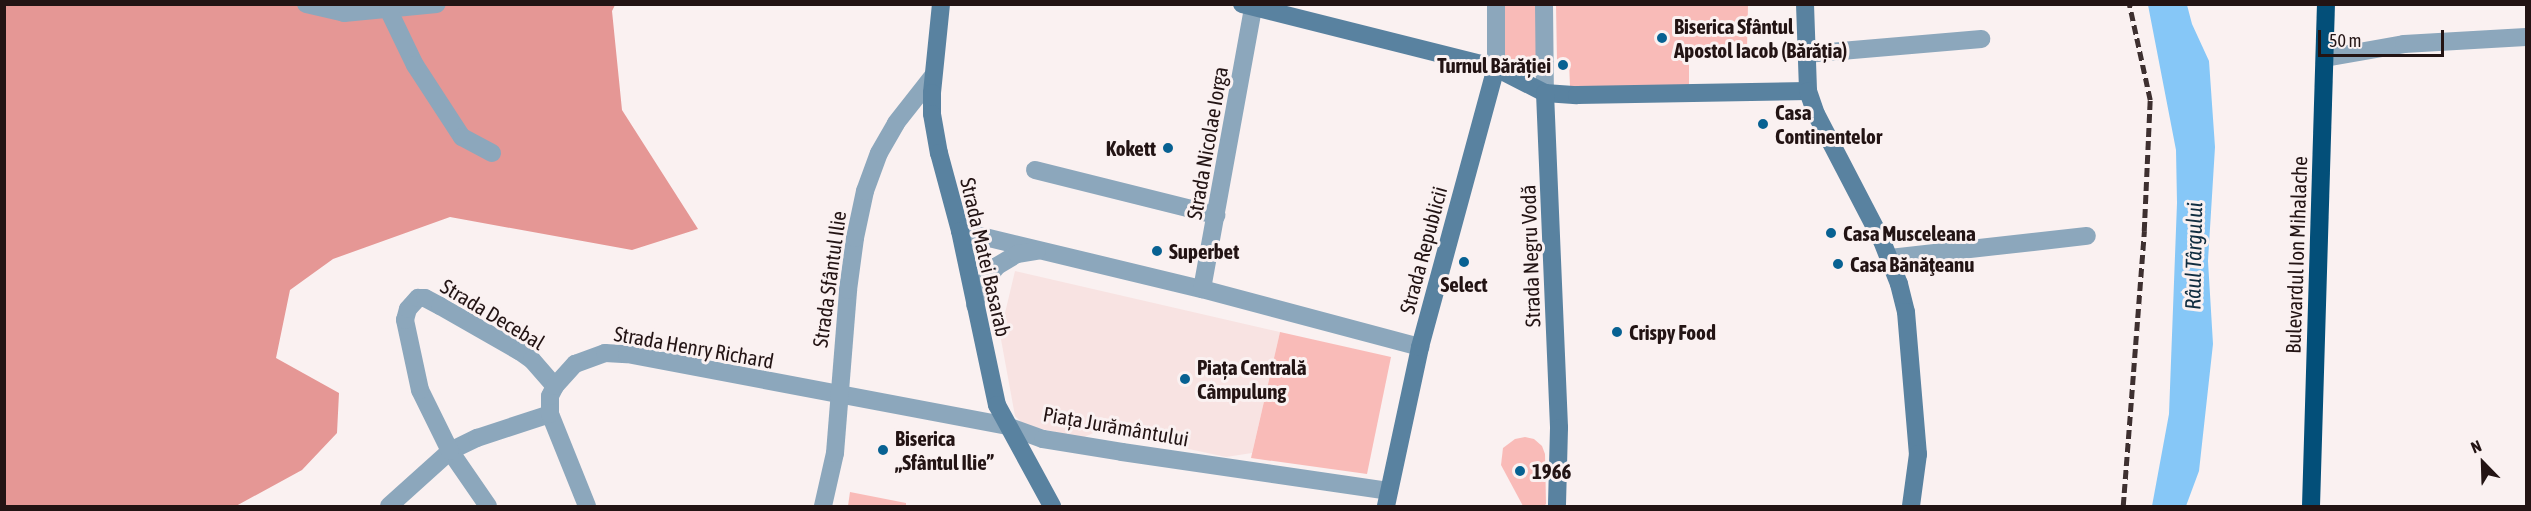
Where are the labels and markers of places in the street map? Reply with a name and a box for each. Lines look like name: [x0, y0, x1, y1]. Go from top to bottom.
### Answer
place label: Biserica Sfântul Apostol Iacob (Bărăția): [1674, 13, 1847, 63]
marker: Biserica Sfântul Apostol Iacob (Bărăția): [1655, 31, 1669, 45]
place label: Turnul Bărăției: [1437, 52, 1551, 78]
marker: Turnul Bărăției: [1556, 58, 1570, 72]
place label: Casa Continentelor: [1775, 99, 1882, 149]
marker: Casa Continentelor: [1756, 117, 1770, 131]
place label: Kokett: [1106, 135, 1156, 161]
marker: Kokett: [1161, 141, 1175, 155]
place label: Casa Musceleana: [1843, 220, 1976, 246]
marker: Casa Musceleana: [1824, 226, 1838, 240]
place label: Superbet: [1169, 238, 1239, 264]
marker: Superbet: [1150, 244, 1164, 258]
place label: Casa Bănăţeanu: [1850, 251, 1974, 277]
marker: Select: [1457, 255, 1471, 269]
marker: Casa Bănăţeanu: [1831, 257, 1845, 271]
place label: Select: [1441, 271, 1487, 297]
place label: Crispy Food: [1629, 319, 1716, 345]
marker: Crispy Food: [1610, 325, 1624, 339]
place label: Piața Centrală Câmpulung: [1197, 354, 1306, 404]
marker: Piața Centrală Câmpulung: [1178, 372, 1192, 386]
place label: Biserica „Sfântul Ilie”: [895, 425, 994, 475]
marker: Biserica „Sfântul Ilie”: [876, 443, 890, 457]
place label: 1966: [1532, 458, 1571, 484]
marker: 1966: [1513, 464, 1527, 478]

